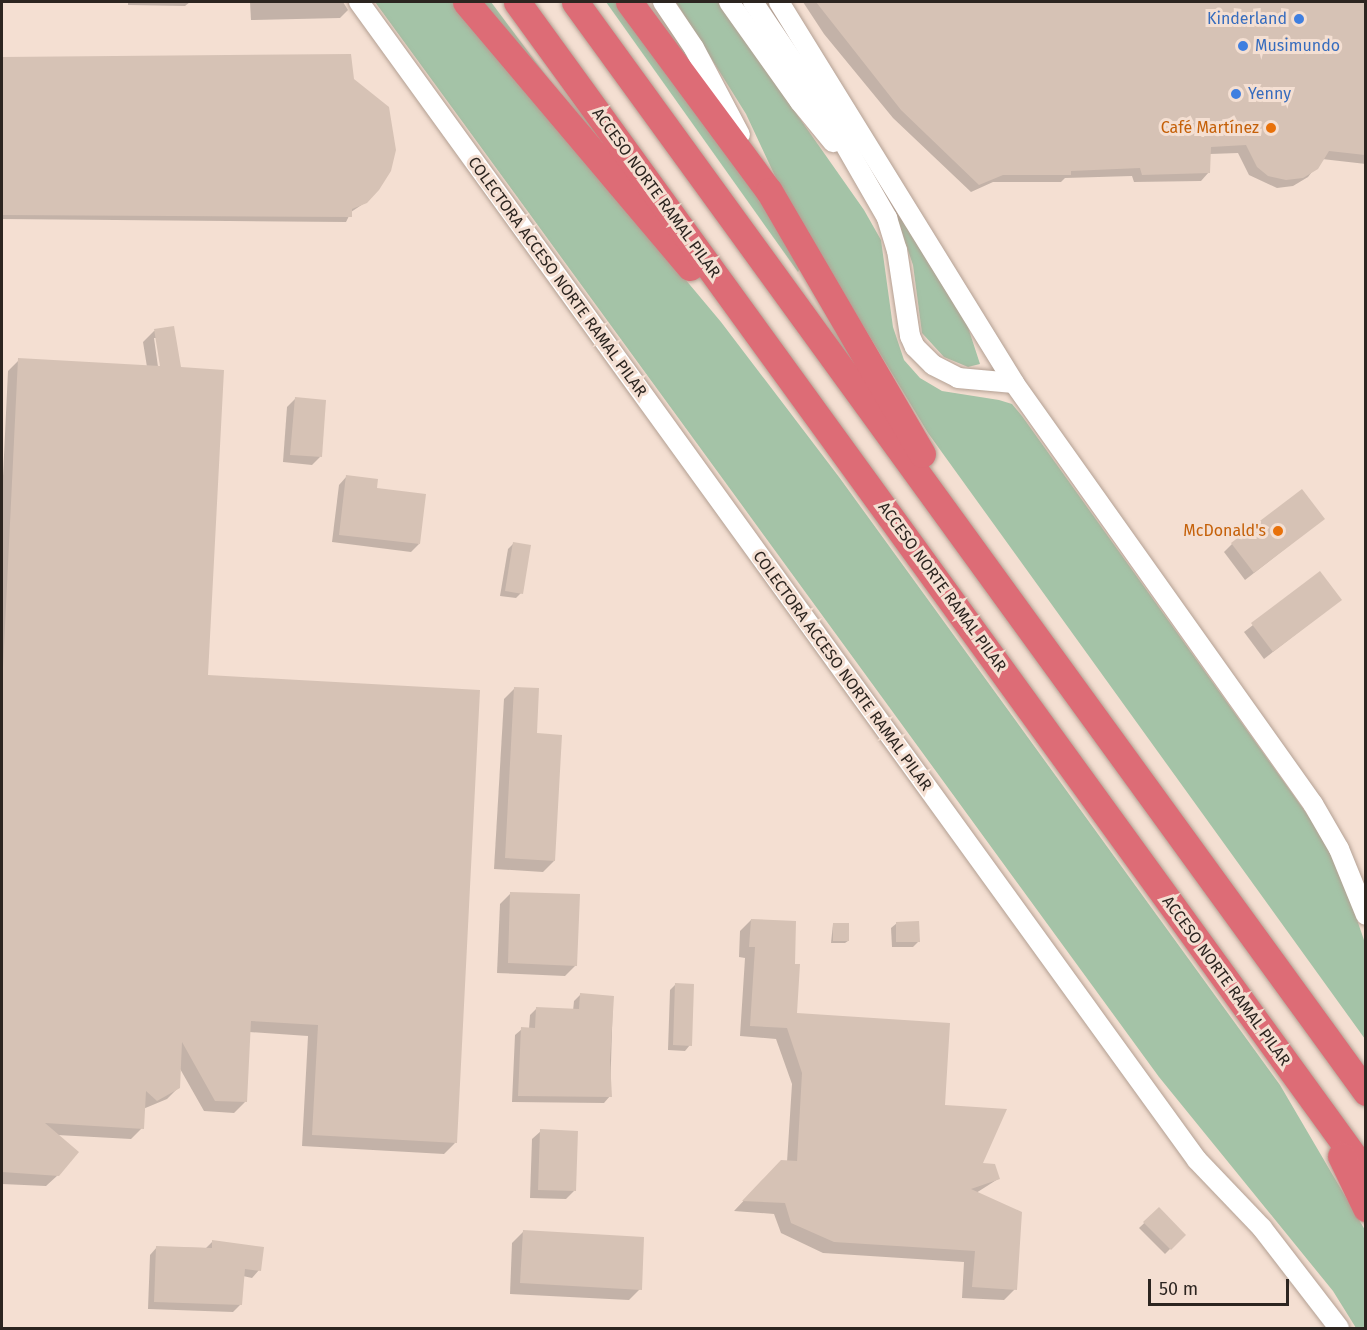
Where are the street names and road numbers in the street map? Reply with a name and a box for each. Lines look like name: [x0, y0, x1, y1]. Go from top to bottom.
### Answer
street label: ACCESO NORTE RAMAL PILAR: [588, 104, 724, 282]
street label: COLECTORA ACCESO NORTE RAMAL PILAR: [464, 153, 650, 401]
street label: ACCESO NORTE RAMAL PILAR: [874, 498, 1010, 676]
street label: COLECTORA ACCESO NORTE RAMAL PILAR: [749, 547, 935, 795]
street label: ACCESO NORTE RAMAL PILAR: [1158, 892, 1294, 1070]

